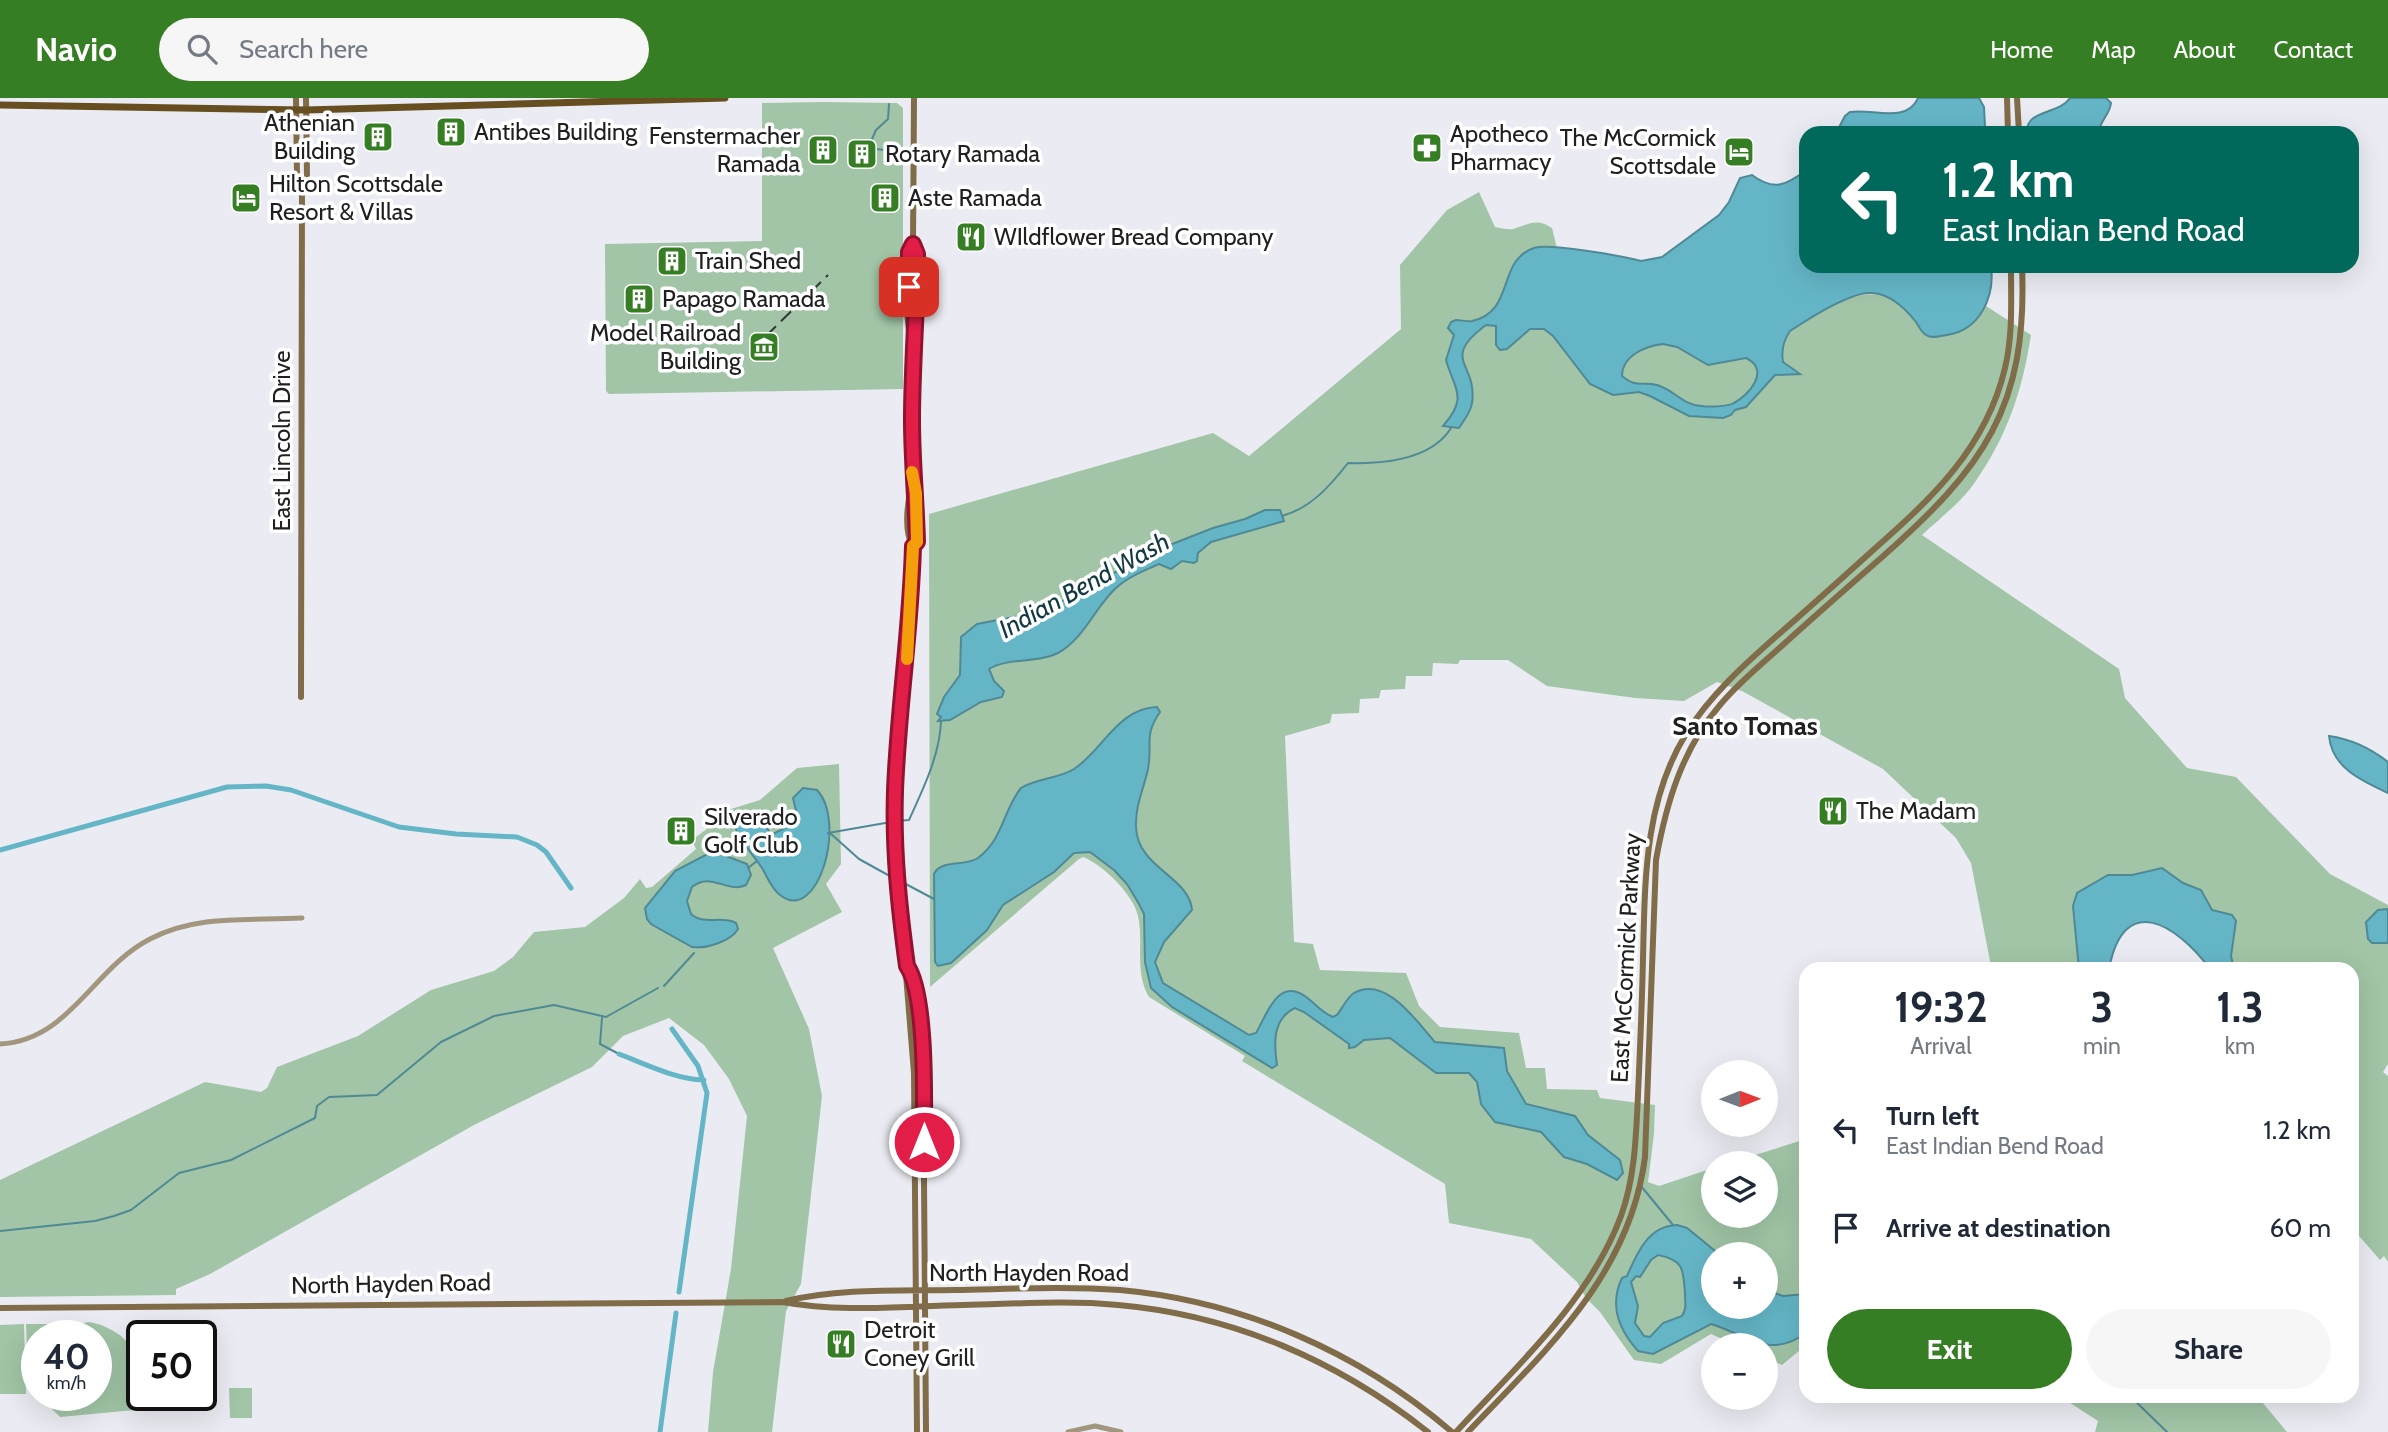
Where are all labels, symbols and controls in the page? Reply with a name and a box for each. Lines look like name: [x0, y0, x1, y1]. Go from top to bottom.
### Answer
search box: [159, 18, 649, 81]
text: Navio: [35, 29, 117, 69]
icon: search: [183, 30, 221, 68]
text: Search here: [239, 33, 368, 65]
text: Home: [1990, 35, 2053, 64]
text: Map: [2091, 35, 2136, 64]
text: About: [2174, 35, 2236, 64]
text: Contact: [2274, 35, 2353, 64]
place label: Athenian Building: [264, 108, 356, 165]
building icon: Antibes Building: [434, 115, 468, 149]
place label: Antibes Building: [474, 117, 638, 146]
place label: Apotheco Pharmacy: [1450, 119, 1551, 176]
building icon: Athenian Building: [361, 120, 395, 154]
place label: Fenstermacher Ramada: [649, 121, 800, 178]
place label: The McCormick Scottsdale: [1560, 123, 1716, 180]
pharmacy icon: Apotheco Pharmacy: [1410, 131, 1444, 165]
building icon: Fenstermacher Ramada: [806, 133, 840, 167]
hotel icon: The McCormick Scottsdale: [1722, 135, 1756, 169]
building icon: Rotary Ramada: [845, 137, 879, 171]
place label: Rotary Ramada: [885, 139, 1041, 168]
text: 1.2 km: [1942, 150, 2074, 209]
icon: left: [1827, 154, 1918, 245]
place label: Hilton Scottsdale Resort & Villas: [269, 169, 443, 226]
hotel icon: Hilton Scottsdale Resort & Villas: [229, 181, 263, 215]
building icon: Aste Ramada: [868, 181, 902, 215]
place label: Aste Ramada: [908, 183, 1042, 212]
text: East Indian Bend Road: [1942, 210, 2245, 249]
restaurant icon: WIldflower Bread Company: [954, 220, 988, 254]
place label: WIldflower Bread Company: [994, 222, 1273, 251]
building icon: Train Shed: [655, 244, 689, 278]
place label: Train Shed: [695, 246, 801, 275]
pin: [879, 257, 939, 317]
icon: arrive: [890, 268, 928, 306]
building icon: Papago Ramada: [622, 282, 656, 316]
place label: Papago Ramada: [662, 284, 826, 313]
place label: Model Railroad Building: [590, 318, 742, 375]
museum icon: Model Railroad Building: [747, 330, 781, 364]
street label: East Lincoln Drive: [267, 350, 296, 532]
water label: Indian Bend Wash: [993, 525, 1175, 645]
district label: Santo Tomas: [1672, 710, 1818, 742]
restaurant icon: The Madam: [1816, 794, 1850, 828]
place label: The Madam: [1856, 796, 1976, 825]
place label: Silverado Golf Club: [704, 802, 799, 859]
building icon: Silverado Golf Club: [664, 814, 698, 848]
street label: East McCormick Parkway: [1604, 832, 1647, 1084]
text: 19:32: [1894, 981, 1988, 1033]
text: 3: [2091, 981, 2113, 1033]
text: 1.3: [2216, 981, 2264, 1033]
text: Arrival: [1910, 1032, 1972, 1060]
text: min: [2083, 1032, 2121, 1060]
text: km: [2225, 1032, 2255, 1060]
north arrow: [1701, 1060, 1778, 1138]
map controls: [1701, 1060, 1778, 1410]
text: Turn left: [1886, 1100, 1979, 1132]
position arrow: [887, 1105, 961, 1179]
icon: left: [1827, 1111, 1865, 1149]
text: 1.2 km: [2263, 1114, 2331, 1146]
text: East Indian Bend Road: [1886, 1132, 2104, 1160]
button: layers: [1701, 1151, 1778, 1228]
icon: arrive: [1827, 1209, 1865, 1247]
text: Arrive at destination: [1886, 1212, 2111, 1244]
text: 60 m: [2269, 1212, 2331, 1244]
button: +: [1701, 1242, 1778, 1319]
street label: North Hayden Road: [929, 1258, 1129, 1287]
street label: North Hayden Road: [291, 1267, 491, 1300]
button: Exit: [1827, 1309, 2072, 1389]
button: Share: [2086, 1309, 2331, 1389]
place label: Detroit Coney Grill: [864, 1315, 975, 1372]
speed limit sign: 50: [126, 1320, 217, 1411]
restaurant icon: Detroit Coney Grill: [824, 1327, 858, 1361]
button: −: [1701, 1333, 1778, 1410]
text: 40: [43, 1335, 90, 1378]
text: km/h: [47, 1372, 86, 1394]

